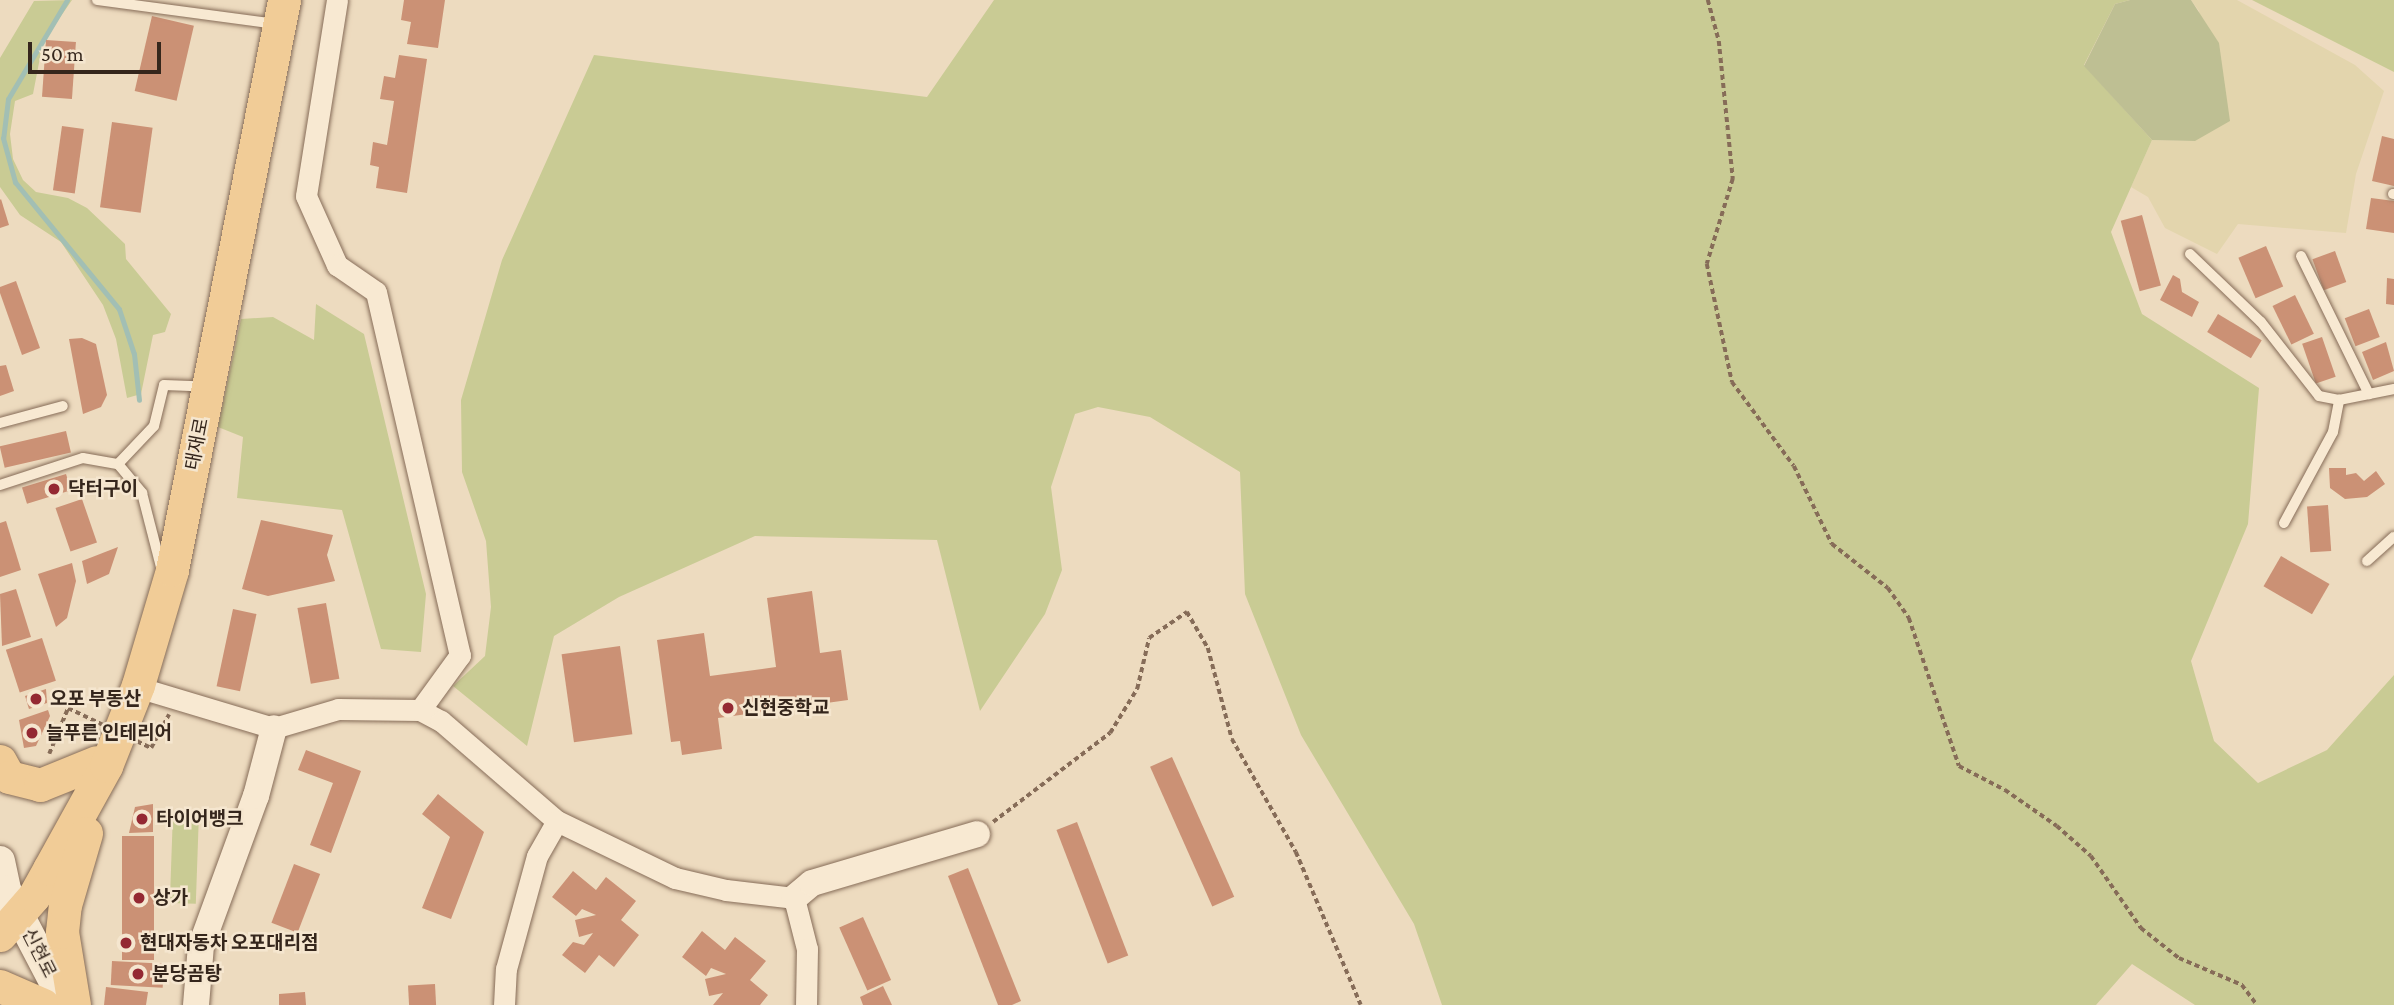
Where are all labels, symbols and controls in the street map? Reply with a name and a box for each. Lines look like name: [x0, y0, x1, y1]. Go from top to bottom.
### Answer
scale bar: [32, 28, 164, 72]
text: 50 m: [41, 42, 84, 66]
street label: 태재로: [181, 416, 213, 472]
place label: 닥터구이: [68, 478, 138, 500]
marker: 닥터구이: [46, 481, 62, 497]
place label: 오포 부동산: [50, 688, 141, 710]
marker: 오포 부동산: [28, 691, 44, 707]
place label: 신현중학교: [742, 697, 829, 719]
marker: 신현중학교: [720, 700, 736, 716]
place label: 늘푸른 인테리어: [46, 722, 172, 744]
marker: 늘푸른 인테리어: [24, 725, 40, 741]
place label: 타이어뱅크: [156, 808, 243, 830]
marker: 타이어뱅크: [134, 811, 150, 827]
place label: 상가: [153, 887, 188, 909]
marker: 상가: [131, 890, 147, 906]
street label: 신현로: [17, 924, 61, 982]
place label: 현대자동차 오포대리점: [140, 932, 318, 954]
marker: 현대자동차 오포대리점: [118, 935, 134, 951]
place label: 분당곰탕: [152, 963, 222, 985]
marker: 분당곰탕: [130, 966, 146, 982]

